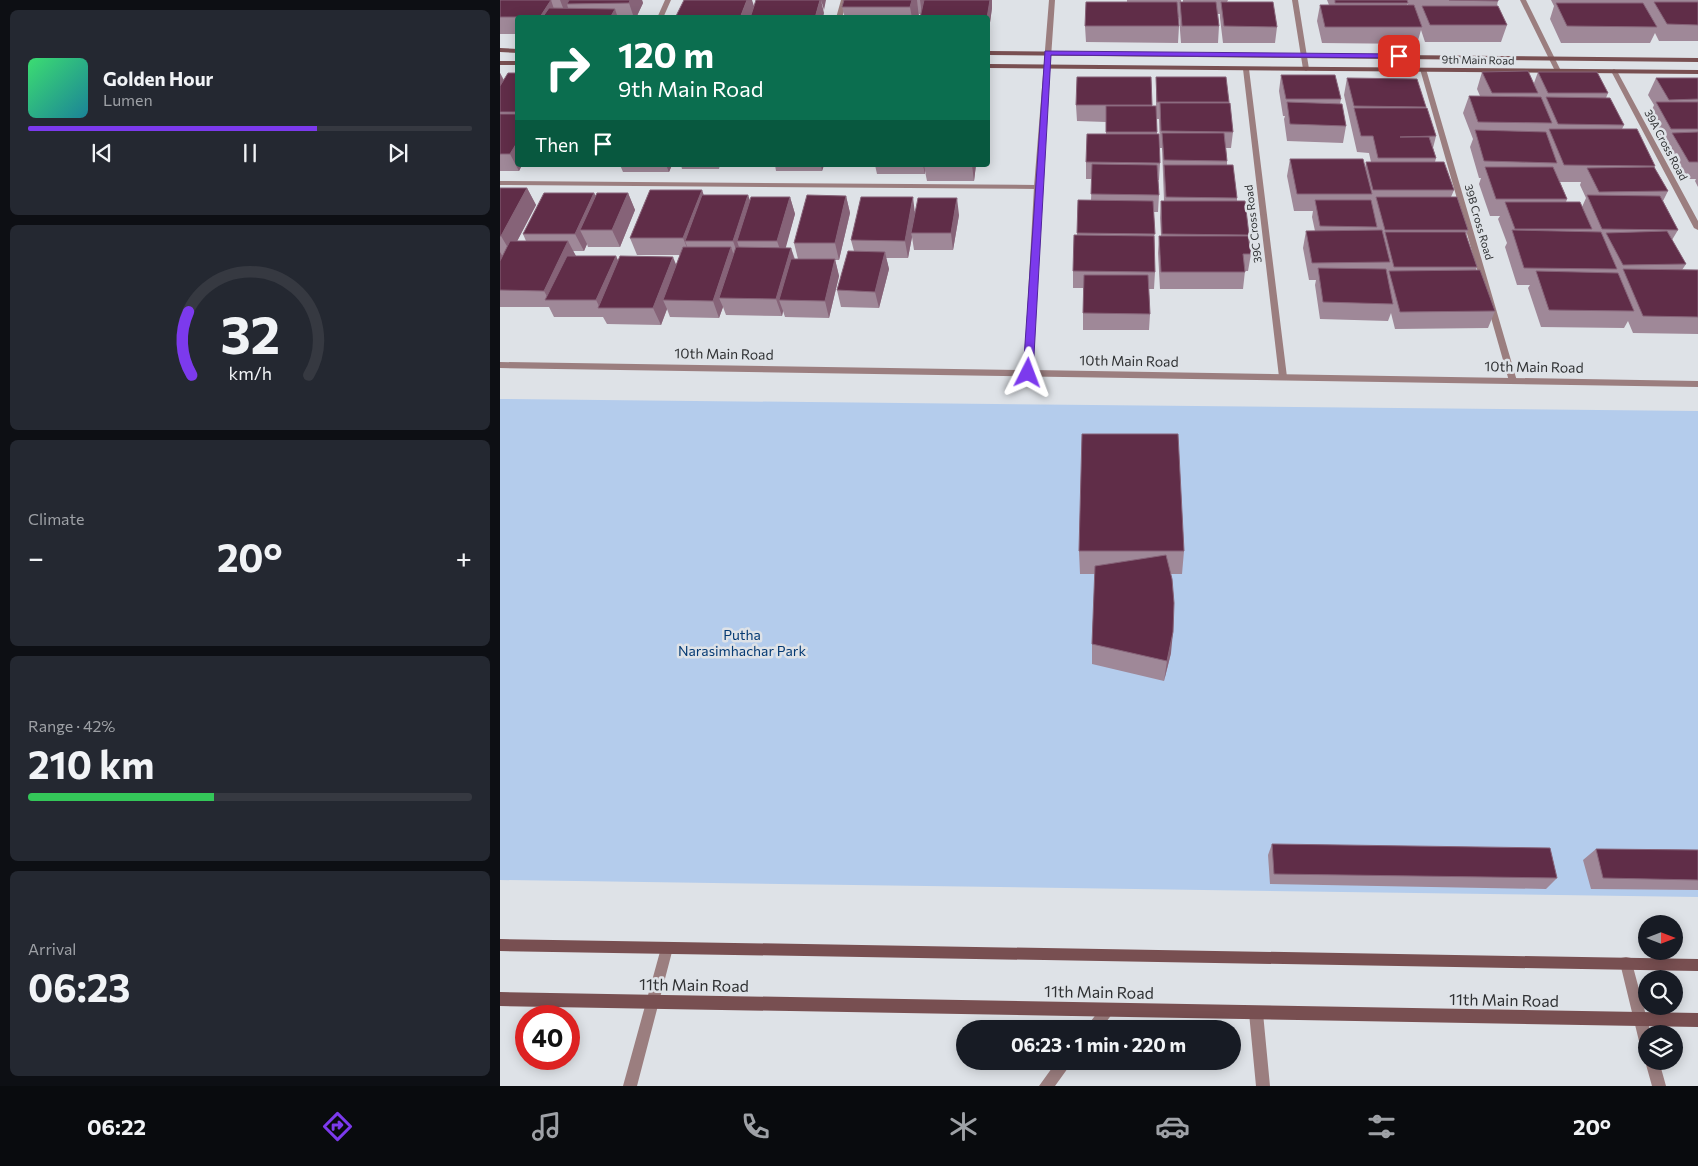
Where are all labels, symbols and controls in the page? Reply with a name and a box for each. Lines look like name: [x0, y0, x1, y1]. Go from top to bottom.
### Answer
text: 120 m: [618, 32, 714, 75]
icon: right: [535, 35, 600, 100]
pin: [1378, 35, 1420, 77]
icon: arrive: [1385, 42, 1413, 70]
street label: 9th Main Road: [1442, 52, 1514, 67]
text: Golden Hour: [103, 67, 213, 90]
text: 9th Main Road: [618, 75, 763, 102]
text: Lumen: [103, 90, 153, 109]
street label: 39A Cross Road: [1642, 107, 1691, 182]
icon: arrive: [589, 130, 617, 158]
text: Then: [535, 133, 579, 156]
icon: previous: [88, 139, 116, 167]
icon: pause: [236, 139, 264, 167]
icon: next: [384, 139, 412, 167]
street label: 39B Cross Road: [1462, 183, 1497, 261]
street label: 39C Cross Road: [1241, 184, 1264, 264]
text: 32: [220, 301, 280, 365]
street label: 10th Main Road: [674, 344, 774, 363]
position arrow: [1001, 346, 1053, 398]
street label: 10th Main Road: [1079, 351, 1179, 370]
street label: 10th Main Road: [1484, 357, 1584, 376]
text: km/h: [228, 362, 272, 384]
text: Climate: [28, 509, 84, 528]
text: 20°: [217, 533, 283, 580]
text: −: [28, 540, 44, 574]
text: +: [456, 540, 472, 574]
park label: Putha Narasimhachar Park: [678, 626, 806, 659]
text: Range · 42%: [28, 716, 115, 735]
text: 210 km: [28, 740, 154, 787]
north arrow: [1638, 915, 1682, 960]
map controls: [1638, 915, 1683, 1070]
text: Arrival: [28, 939, 76, 958]
text: 06:23: [28, 963, 131, 1010]
button: search: [1638, 970, 1683, 1015]
street label: 11th Main Road: [639, 974, 749, 995]
street label: 11th Main Road: [1044, 981, 1154, 1002]
street label: 11th Main Road: [1449, 989, 1559, 1010]
speed limit sign: 40: [515, 1005, 580, 1070]
button: layers: [1638, 1025, 1683, 1070]
text: 06:23 · 1 min · 220 m: [1011, 1033, 1186, 1056]
icon: directions: [320, 1109, 355, 1144]
icon: music: [529, 1109, 564, 1144]
icon: phone: [738, 1109, 773, 1144]
icon: climate: [946, 1109, 981, 1144]
icon: car: [1155, 1109, 1190, 1144]
icon: filters: [1364, 1109, 1399, 1144]
text: 06:22: [87, 1113, 146, 1140]
text: 20°: [1573, 1113, 1611, 1140]

